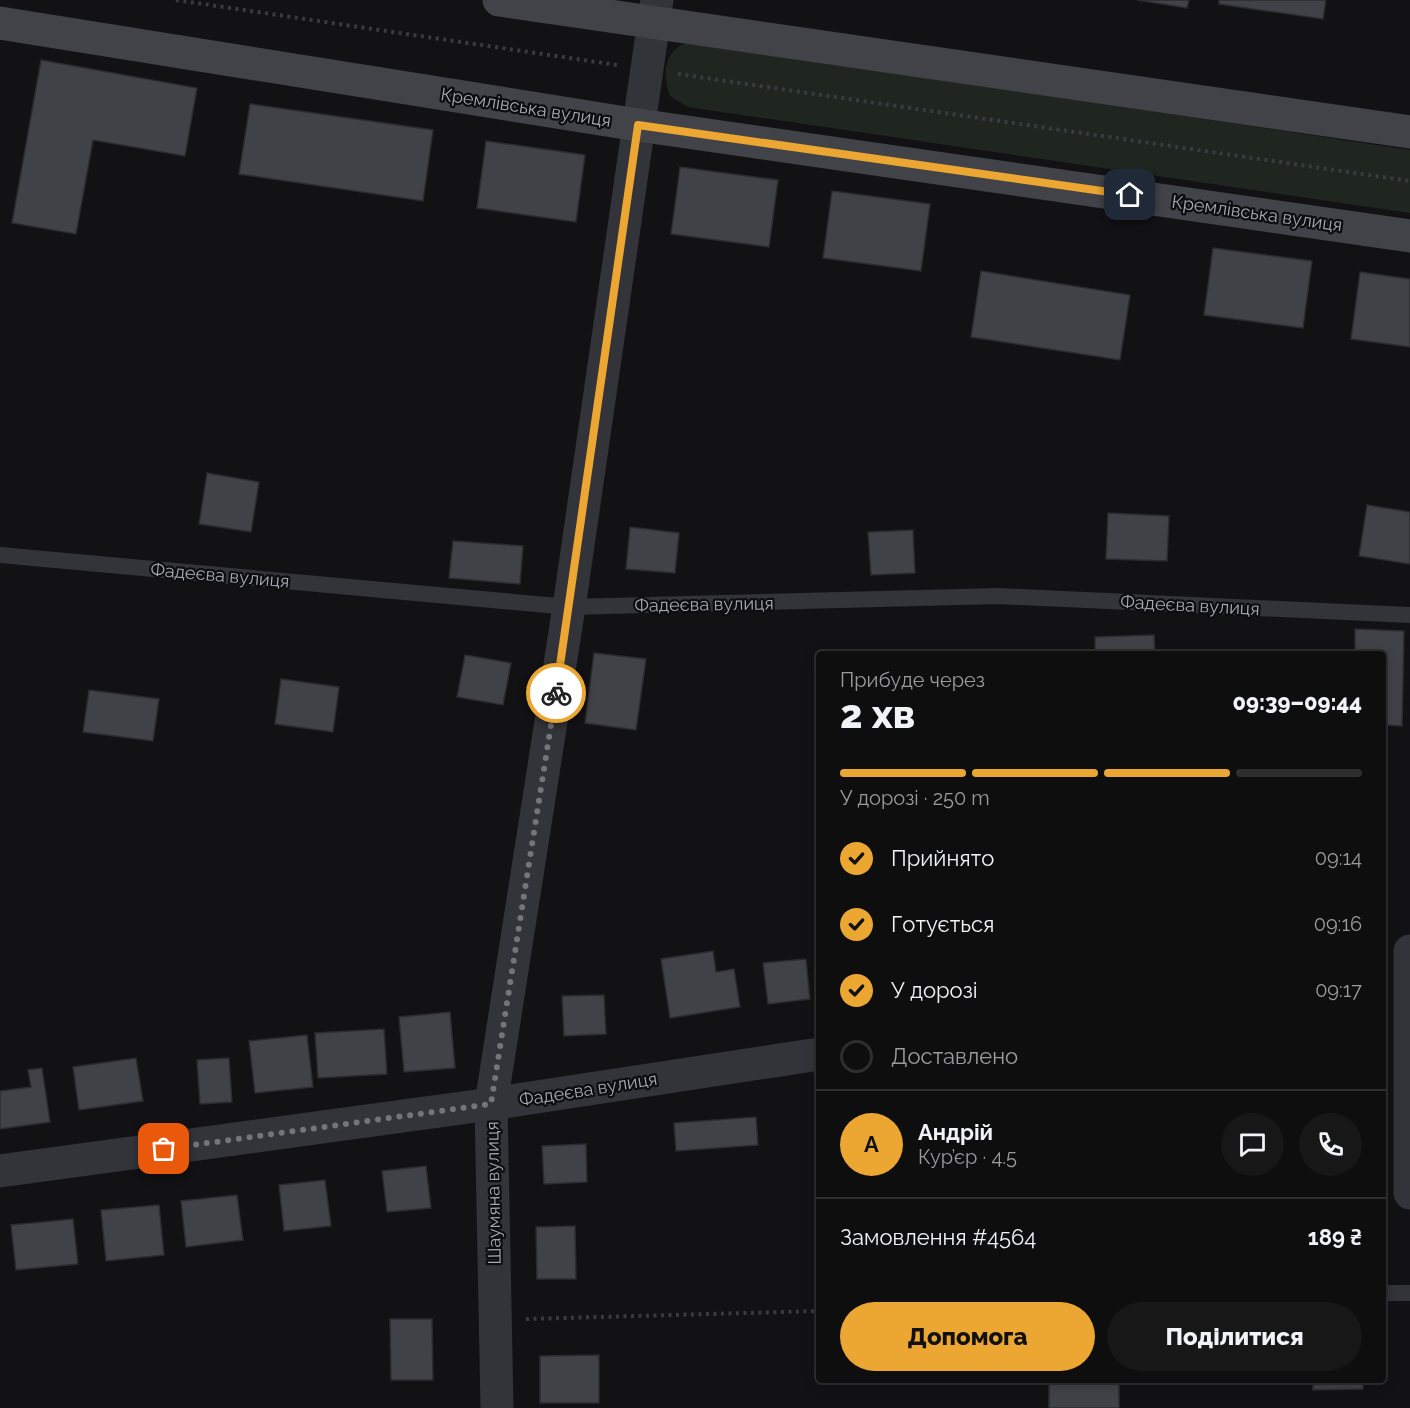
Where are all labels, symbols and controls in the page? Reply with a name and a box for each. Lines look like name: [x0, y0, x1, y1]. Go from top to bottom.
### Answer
street label: Кремлівська вулиця: [439, 83, 613, 131]
pin: [1104, 169, 1155, 220]
icon: home: [1113, 178, 1146, 211]
street label: Кремлівська вулиця: [1170, 191, 1344, 235]
street label: Фадеєва вулиця: [150, 558, 290, 592]
street label: Фадеєва вулиця: [1120, 591, 1260, 619]
street label: Фадеєва вулиця: [634, 592, 774, 616]
courier: [526, 663, 586, 723]
text: Прибуде через: [840, 668, 985, 692]
icon: bike: [540, 677, 573, 710]
text: 09:39–09:44: [1233, 689, 1362, 715]
text: 2 хв: [840, 691, 915, 737]
text: У дорозі · 250 m: [840, 786, 990, 810]
icon: check: [840, 842, 873, 875]
text: Прийнято: [891, 845, 994, 871]
text: 09:14: [1315, 846, 1362, 870]
icon: check: [840, 908, 873, 941]
text: Готується: [891, 911, 994, 937]
text: 09:16: [1314, 912, 1362, 936]
icon: check: [840, 974, 873, 1007]
text: У дорозі: [891, 977, 978, 1003]
text: 09:17: [1315, 978, 1362, 1002]
text: Доставлено: [891, 1043, 1018, 1069]
street label: Фадеєва вулиця: [517, 1068, 659, 1110]
button: chat: [1221, 1113, 1284, 1176]
button: phone: [1299, 1113, 1362, 1176]
text: Андрій: [918, 1119, 993, 1145]
street label: Шаумяна вулиця: [481, 1121, 505, 1265]
pin: [138, 1123, 189, 1174]
text: А: [864, 1131, 879, 1157]
icon: bag: [147, 1132, 180, 1165]
text: Кур’єр · 4.5: [918, 1145, 1017, 1169]
text: Замовлення #4564: [840, 1224, 1036, 1250]
text: 189 ₴: [1308, 1224, 1362, 1250]
button: Допомога: [840, 1302, 1095, 1371]
button: Поділитися: [1107, 1302, 1362, 1371]

